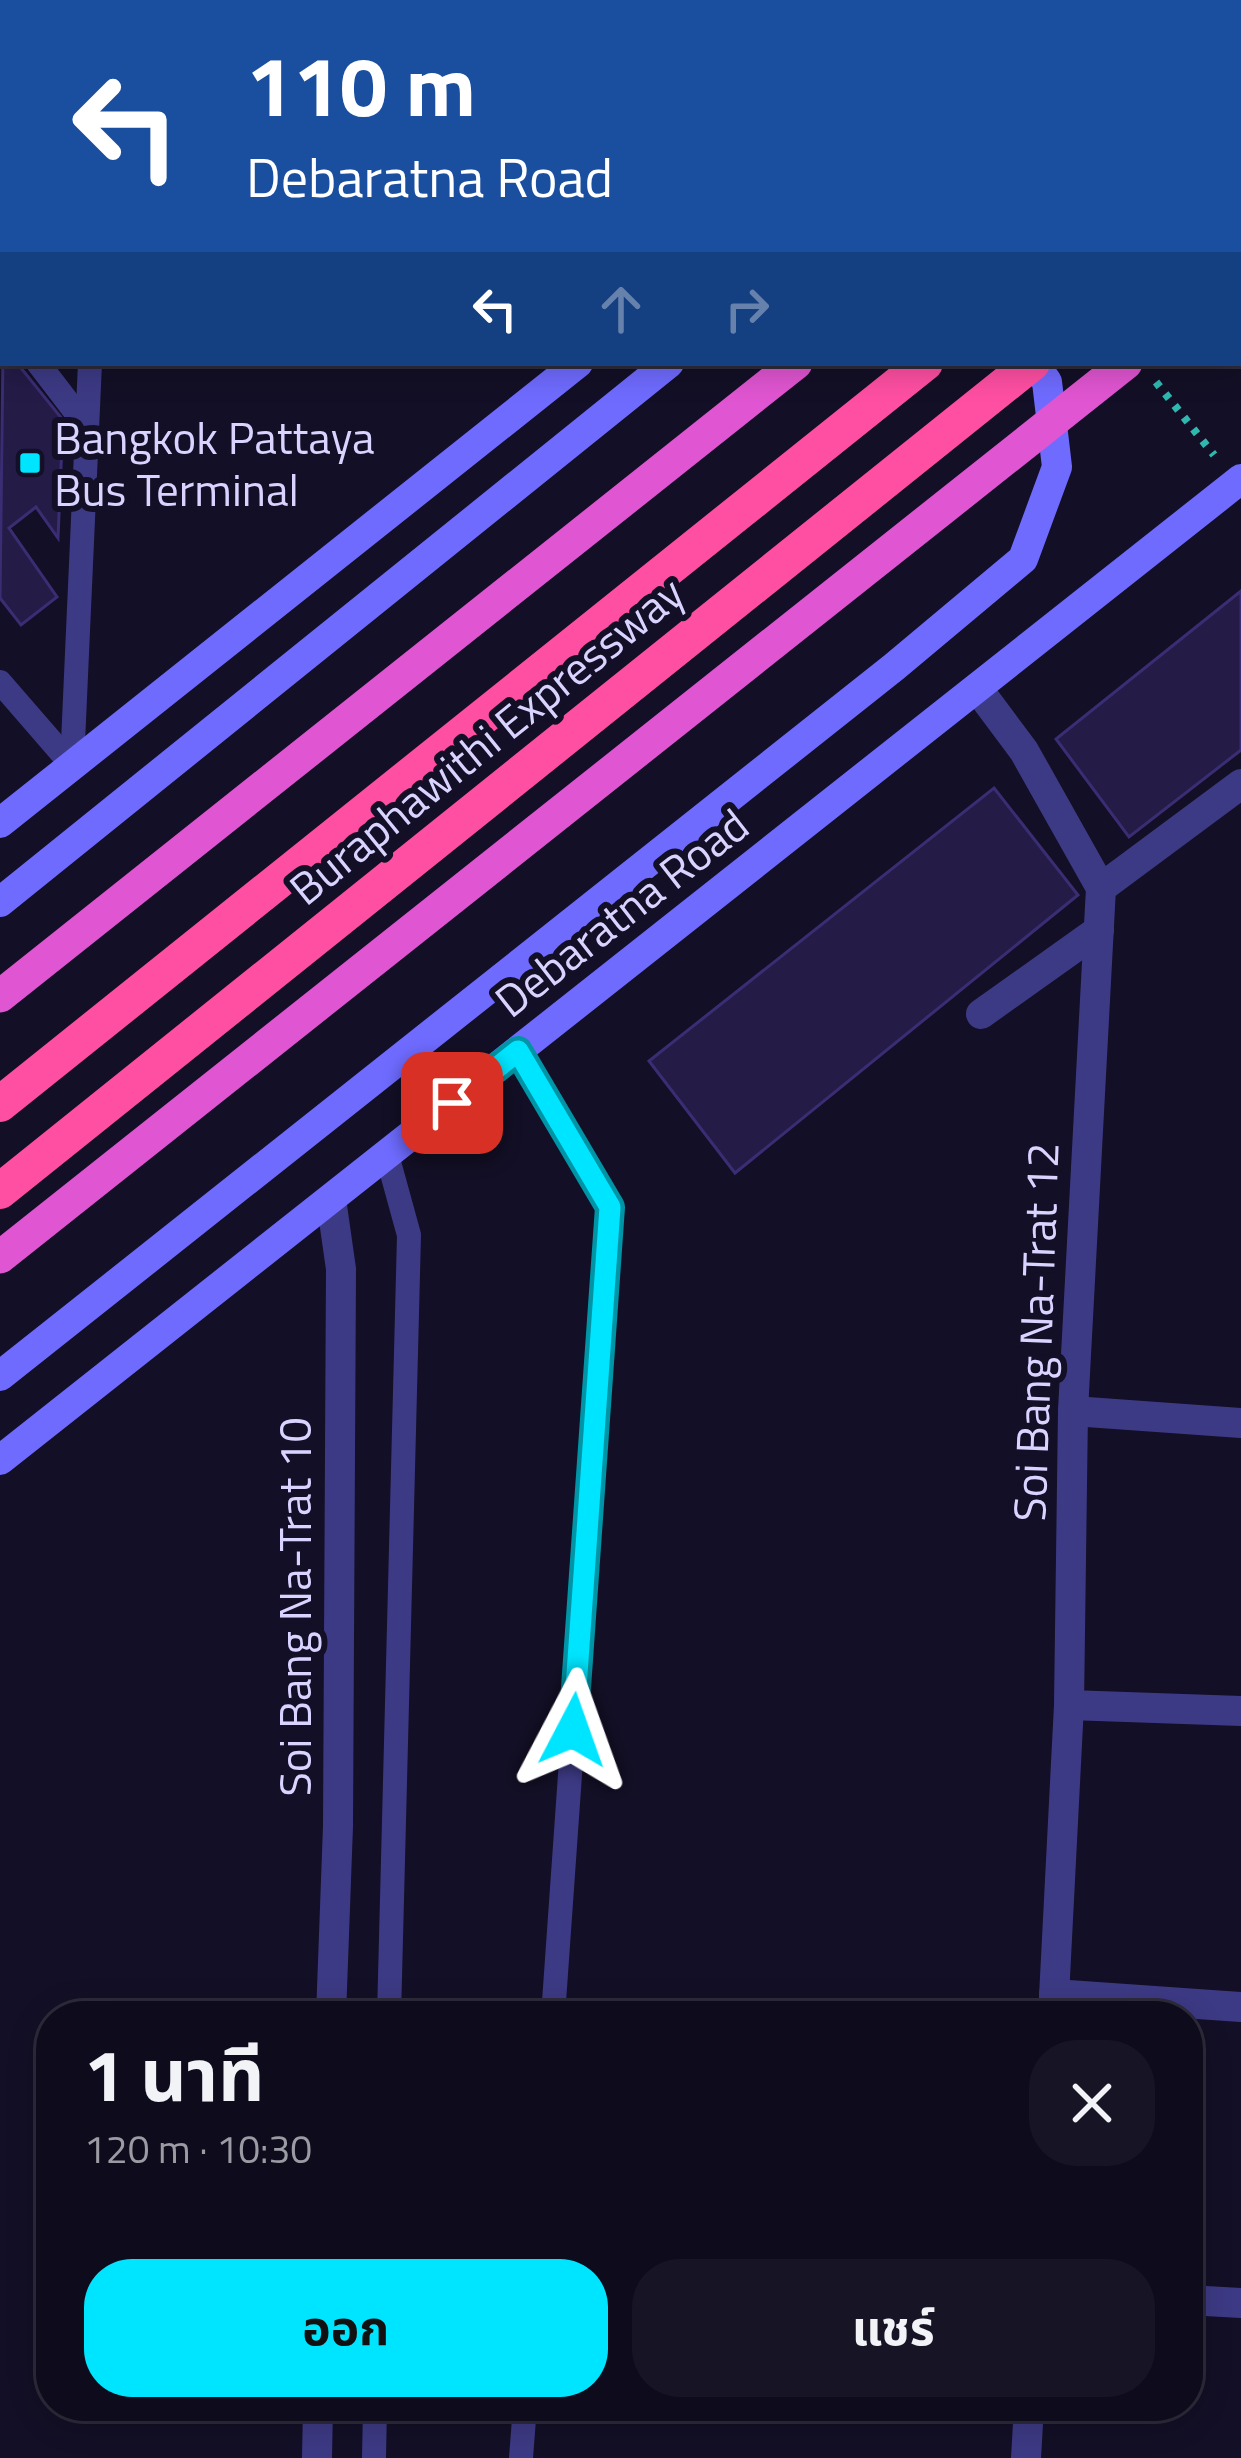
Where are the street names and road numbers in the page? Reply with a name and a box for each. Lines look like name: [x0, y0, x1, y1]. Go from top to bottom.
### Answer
street label: Buraphawithi Expressway: [274, 559, 698, 921]
street label: Debaratna Road: [480, 791, 762, 1033]
street label: Soi Bang Na-Trat 12: [994, 1141, 1076, 1523]
street label: Soi Bang Na-Trat 10: [260, 1417, 328, 1797]

